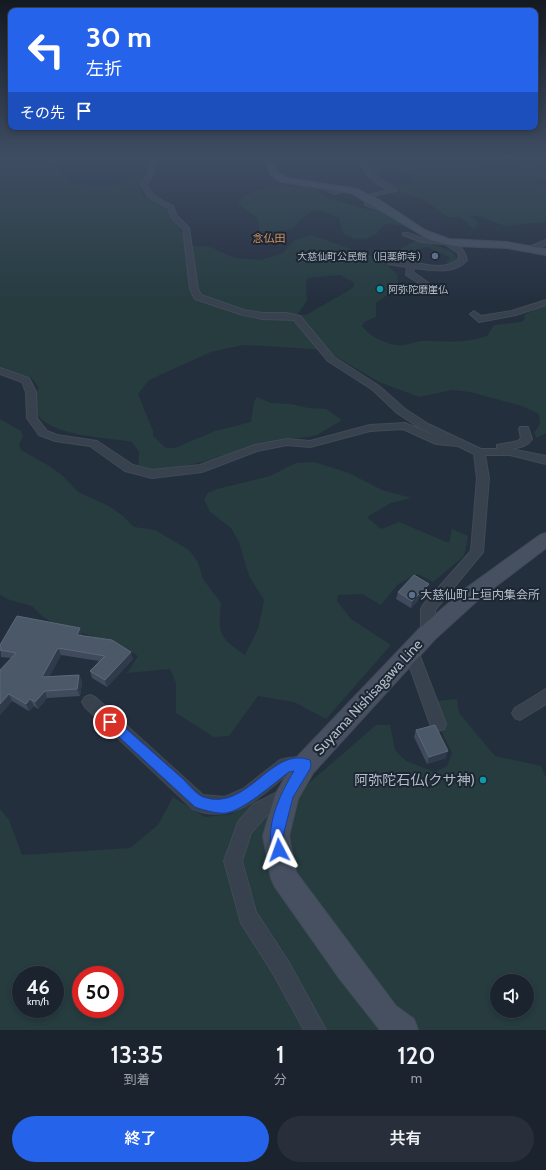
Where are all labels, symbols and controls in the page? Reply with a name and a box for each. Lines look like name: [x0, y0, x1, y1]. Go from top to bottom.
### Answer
text: 30 m: [86, 20, 152, 54]
icon: left: [20, 24, 72, 76]
text: 左折: [86, 58, 122, 80]
icon: arrive: [73, 100, 95, 122]
text: その先: [20, 104, 65, 122]
district label: 念仏田: [253, 231, 286, 245]
place label: 大慈仙町公民館（旧薬師寺）: [297, 250, 427, 263]
marker: 大慈仙町公民館（旧薬師寺）: [430, 251, 440, 261]
place label: 阿弥陀磨崖仏: [388, 283, 448, 296]
marker: 阿弥陀磨崖仏: [375, 284, 385, 294]
place label: 大慈仙町上垣内集会所: [420, 587, 540, 602]
marker: 大慈仙町上垣内集会所: [407, 590, 417, 600]
street label: Suyama Nishisagawa Line: [310, 636, 426, 758]
pin: [93, 705, 127, 739]
icon: arrive: [99, 711, 121, 733]
place label: 阿弥陀石仏(クサ神): [354, 771, 475, 789]
marker: 阿弥陀石仏(クサ神): [478, 775, 488, 785]
position arrow: [258, 829, 300, 871]
speed limit sign: 50: [72, 966, 124, 1018]
map controls: [490, 974, 534, 1018]
button: sound: [490, 974, 534, 1018]
text: 46: [26, 975, 50, 999]
text: km/h: [27, 995, 49, 1008]
text: 13:35: [111, 1040, 163, 1069]
text: 1: [276, 1040, 284, 1069]
text: 120: [397, 1041, 435, 1070]
text: m: [411, 1070, 422, 1086]
text: 到着: [124, 1071, 150, 1087]
text: 分: [274, 1071, 287, 1087]
button: 終了: [12, 1116, 269, 1162]
button: 共有: [277, 1116, 534, 1162]

